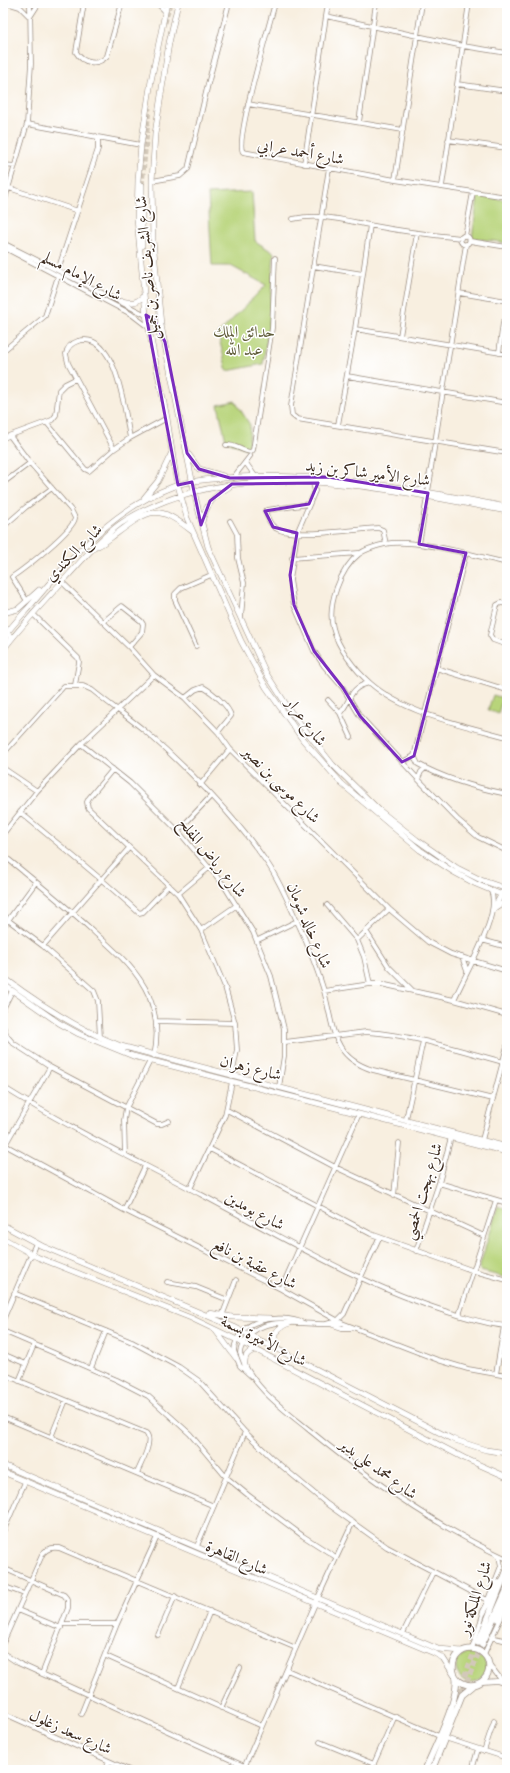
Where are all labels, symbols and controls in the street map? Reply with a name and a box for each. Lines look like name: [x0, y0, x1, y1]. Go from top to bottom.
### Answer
street label: شارع أحمد عرابي: [255, 133, 346, 172]
street label: شارع الشريف ناصر بن جميل: [130, 195, 166, 341]
street label: شارع الإمام مسلم: [35, 245, 126, 311]
park label: حدائق الملك عبد الله: [213, 321, 275, 360]
street label: شارع الأمير شاكر بن زيد: [304, 453, 432, 494]
street label: شارع الكندي: [40, 519, 109, 588]
street label: شارع عرار: [278, 691, 332, 752]
street label: شارع موسى بن نصير: [235, 740, 325, 830]
street label: شارع رياض المفلح: [171, 813, 251, 904]
street label: شارع خالد شومان: [279, 879, 337, 972]
street label: شارع زهران: [217, 1050, 284, 1088]
street label: شارع بهجت الحمصي: [398, 1140, 452, 1244]
street label: شارع بومدين: [220, 1186, 288, 1238]
street label: شارع عقبة بن نافع: [207, 1233, 301, 1298]
street label: شارع الأميرة بسمة: [216, 1309, 311, 1374]
street label: شارع محمد علي بدير: [331, 1432, 422, 1508]
street label: شارع القاهرة: [201, 1535, 271, 1583]
street label: شارع الملكة نور: [452, 1558, 499, 1641]
street label: شارع سعد زغلول: [25, 1704, 115, 1762]

